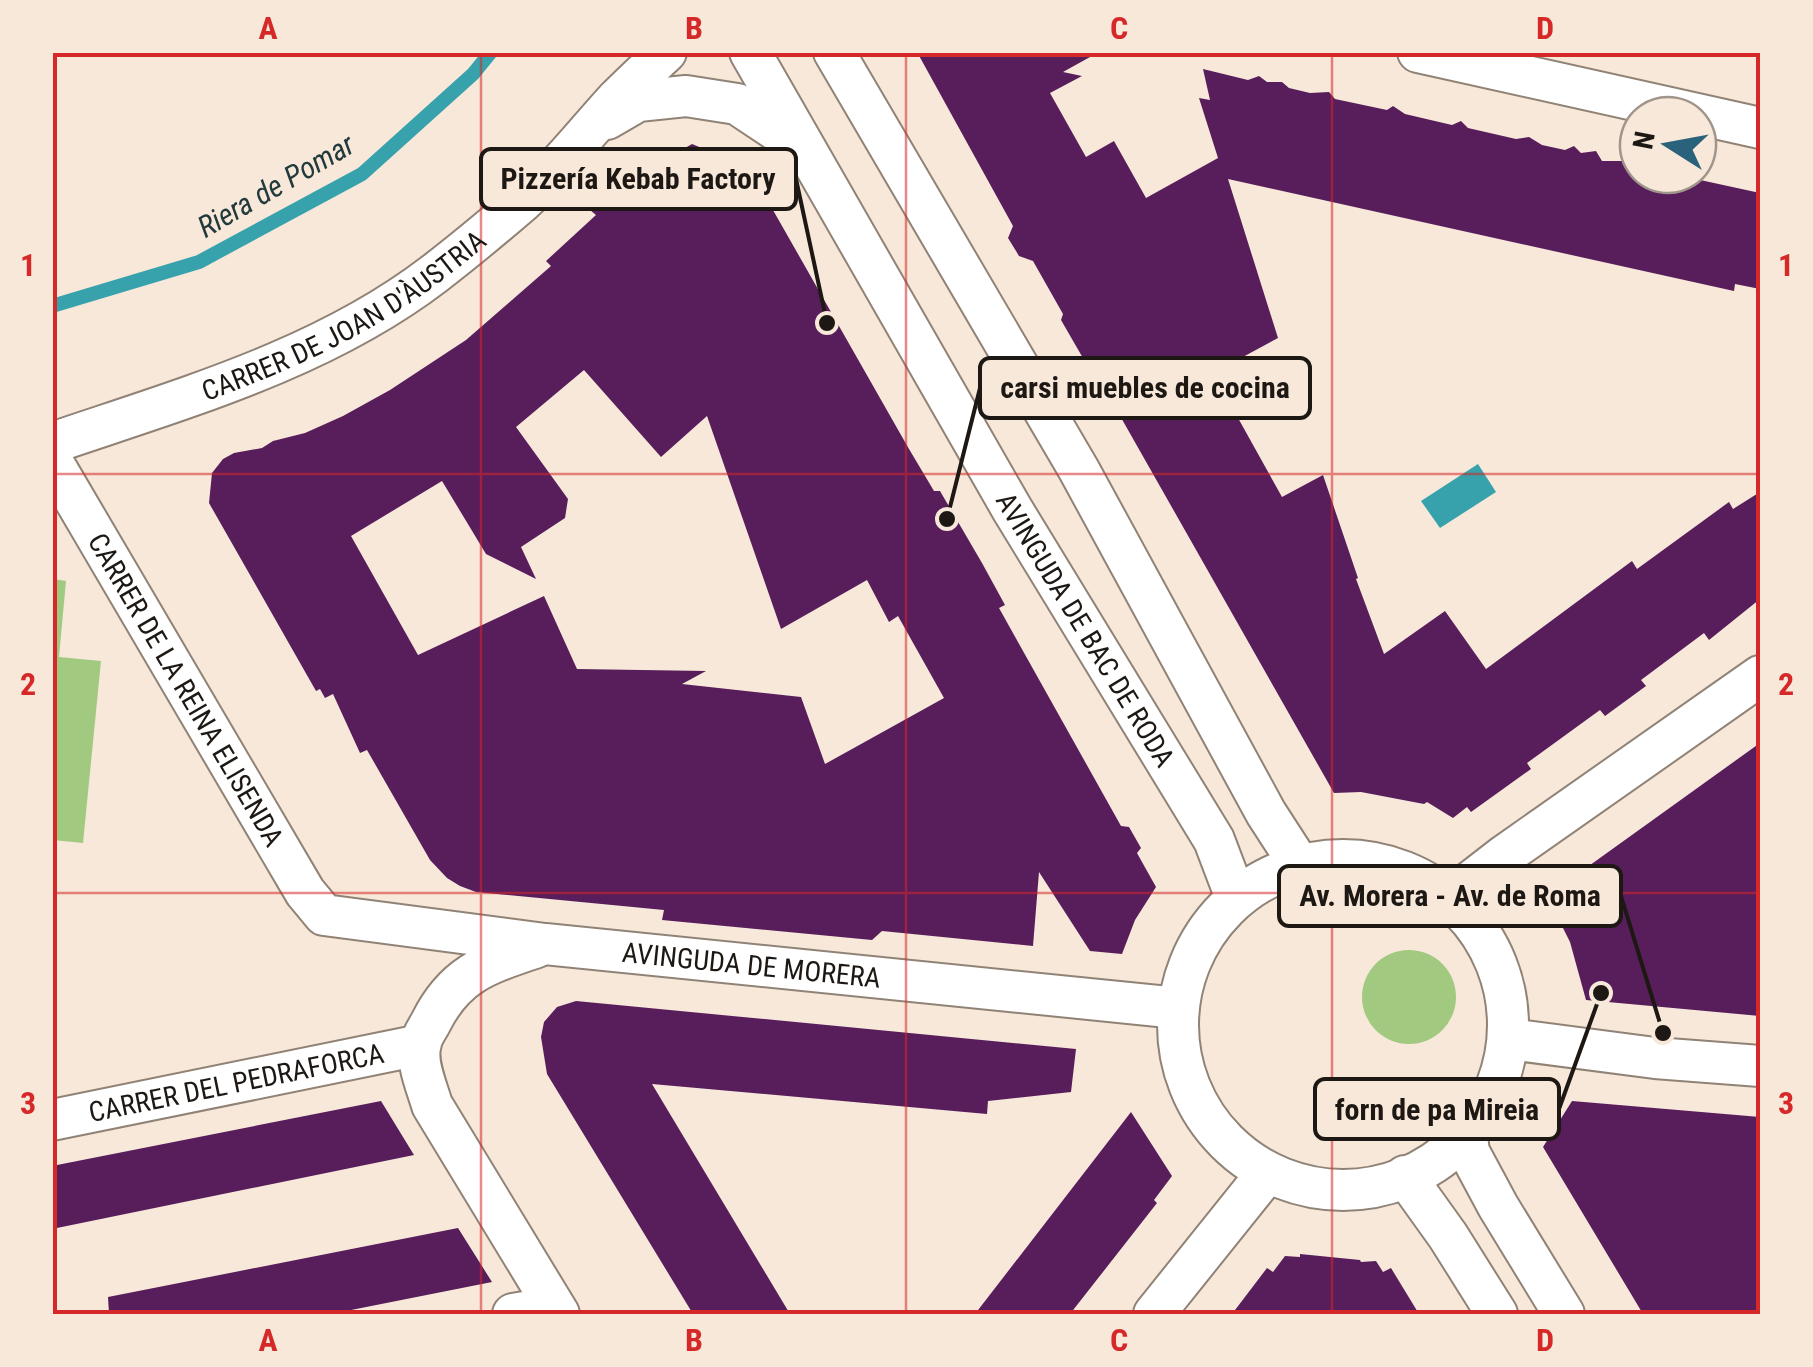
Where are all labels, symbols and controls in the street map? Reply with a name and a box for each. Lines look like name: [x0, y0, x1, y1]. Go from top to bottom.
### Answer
text: A: [258, 9, 278, 47]
text: B: [685, 9, 703, 47]
text: C: [1110, 9, 1128, 47]
text: D: [1536, 9, 1554, 47]
north arrow: [1618, 95, 1718, 195]
water label: Riera de Pomar: [191, 126, 361, 244]
text: N: [1626, 129, 1662, 152]
callout: Pizzería Kebab Factory: [481, 149, 796, 209]
text: Pizzería Kebab Factory: [501, 161, 776, 196]
street label: CARRER DE JOAN D'ÀUSTRIA: [197, 224, 493, 408]
text: 1: [20, 246, 36, 284]
text: 1: [1778, 246, 1794, 284]
callout: carsi muebles de cocina: [980, 358, 1310, 418]
text: carsi muebles de cocina: [1000, 370, 1290, 405]
street label: AVINGUDA DE BAC DE RODA: [989, 487, 1181, 773]
street label: CARRER DE LA REINA ELISENDA: [81, 527, 290, 852]
text: 2: [20, 665, 36, 703]
text: 2: [1778, 665, 1794, 703]
callout: Av. Morera - Av. de Roma: [1279, 866, 1621, 926]
text: Av. Morera - Av. de Roma: [1299, 878, 1601, 913]
street label: AVINGUDA DE MORERA: [621, 936, 882, 995]
street label: CARRER DEL PEDRAFORCA: [86, 1037, 387, 1129]
callout: forn de pa Mireia: [1315, 1079, 1559, 1139]
text: 3: [20, 1084, 36, 1122]
text: 3: [1778, 1084, 1794, 1122]
text: forn de pa Mireia: [1335, 1092, 1539, 1127]
text: A: [258, 1321, 278, 1359]
text: B: [685, 1321, 703, 1359]
text: C: [1110, 1321, 1128, 1359]
text: D: [1536, 1321, 1554, 1359]

